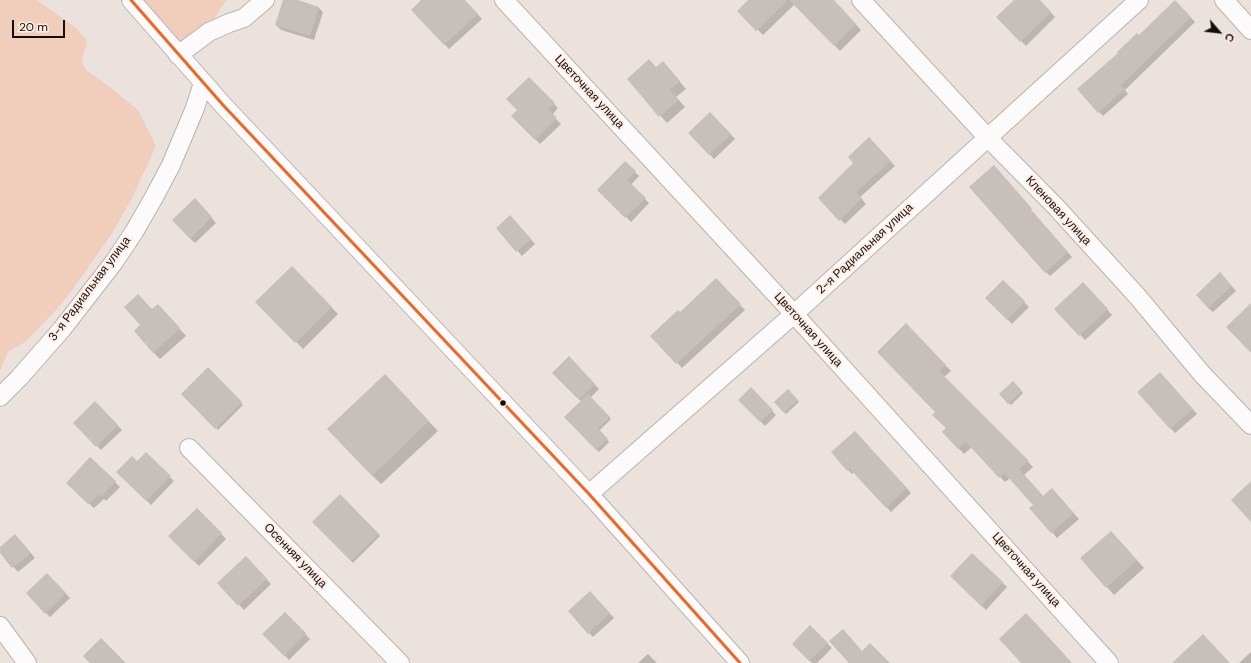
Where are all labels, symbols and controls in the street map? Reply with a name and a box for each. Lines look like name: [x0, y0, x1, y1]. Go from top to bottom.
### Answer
scale bar: [14, 12, 67, 38]
north arrow: [1199, 12, 1239, 52]
text: 20 m: [19, 19, 48, 35]
text: С: [1222, 31, 1238, 44]
street label: Цветочная улица: [551, 52, 627, 132]
street label: Кленовая улица: [1022, 173, 1094, 249]
street label: 2-я Радиальная улица: [814, 200, 916, 298]
street label: 3-я Радиальная улица: [46, 234, 134, 344]
street label: Цветочная улица: [771, 290, 845, 370]
unlabelled marker: [498, 398, 508, 408]
street label: Осенняя улица: [260, 521, 330, 591]
street label: Цветочная улица: [989, 530, 1063, 610]

